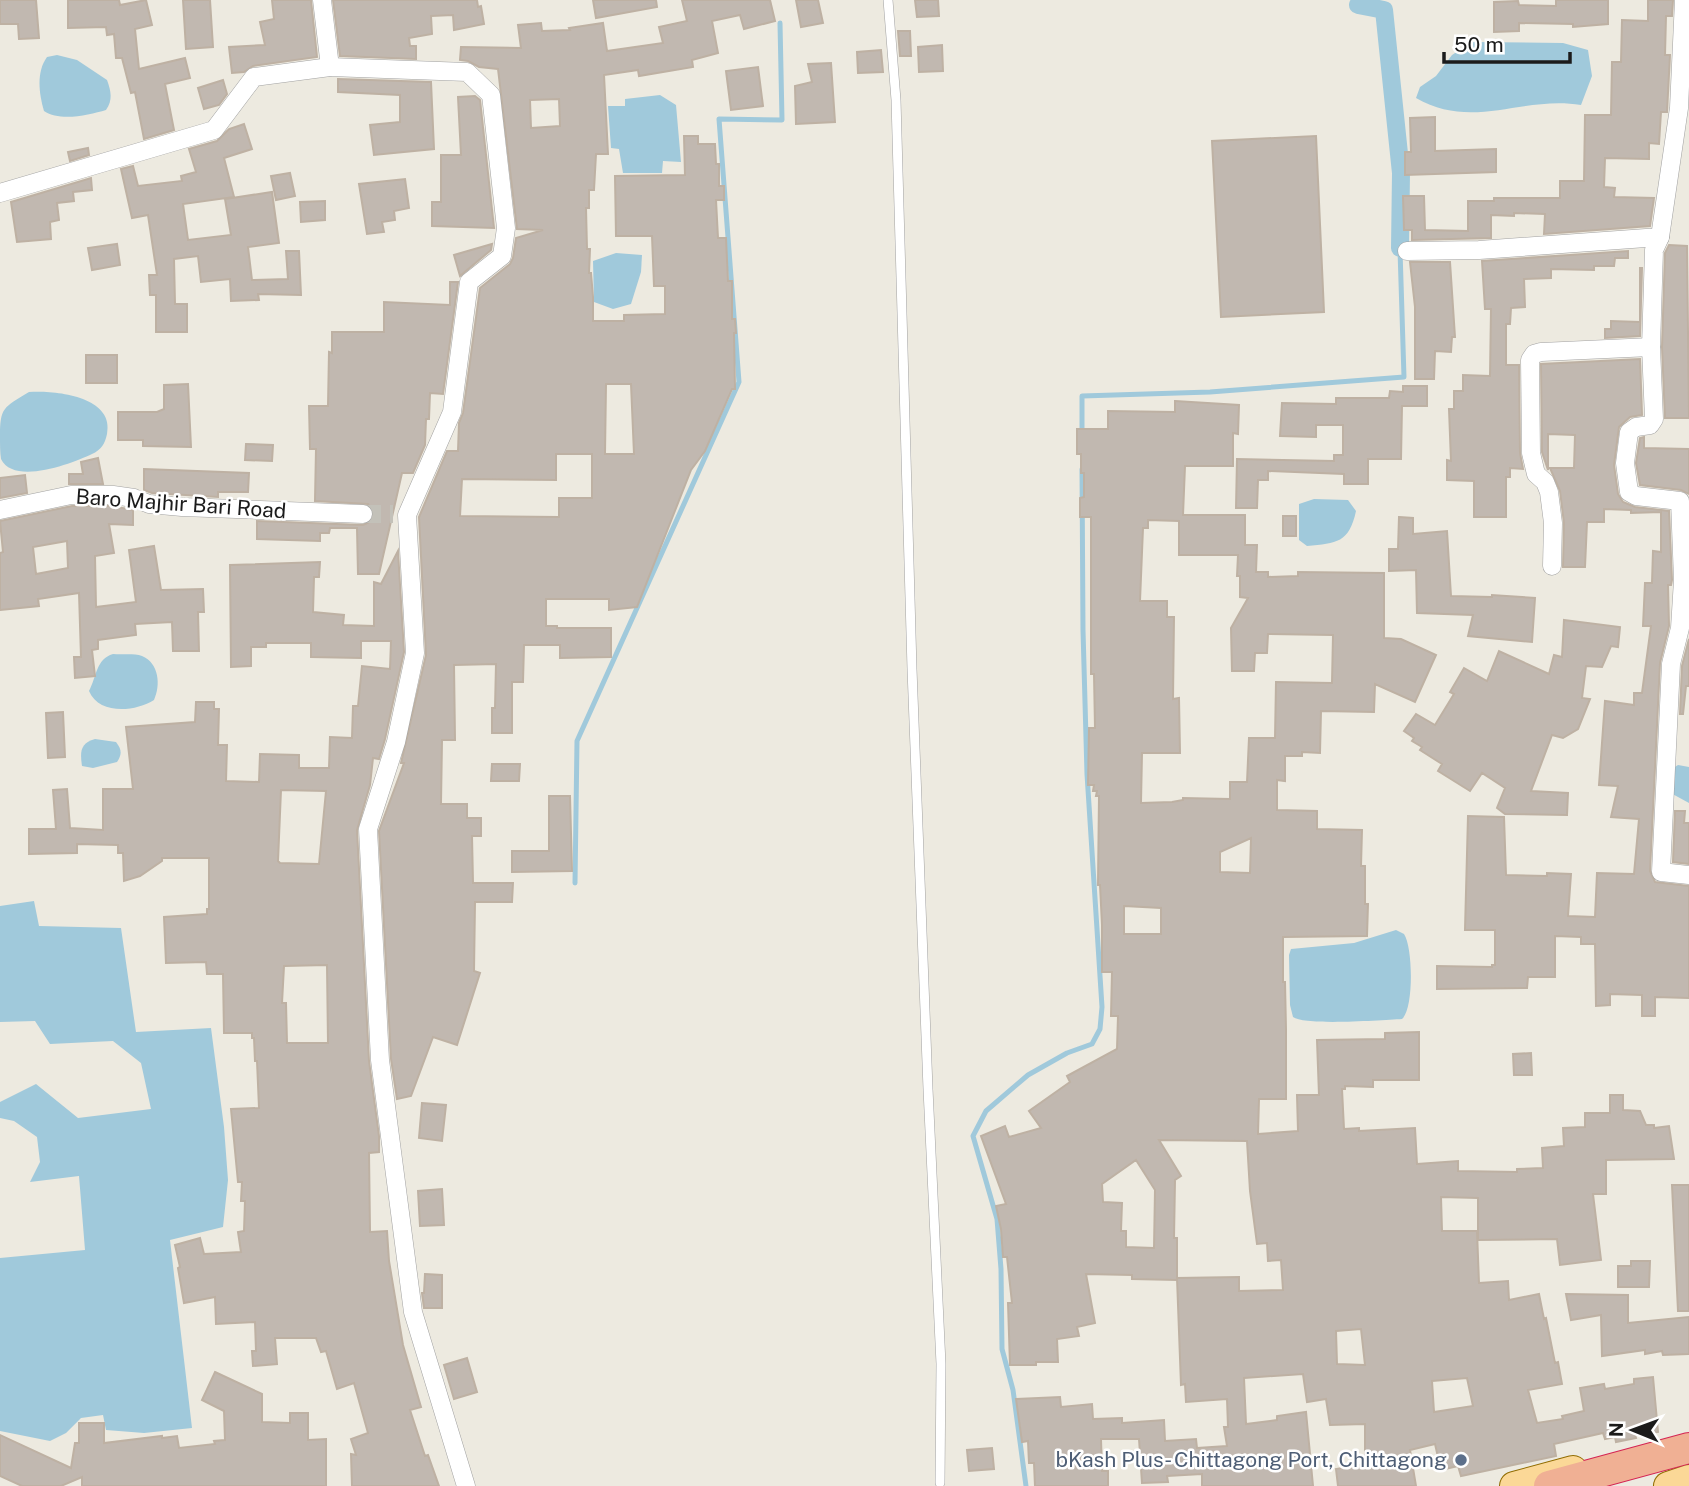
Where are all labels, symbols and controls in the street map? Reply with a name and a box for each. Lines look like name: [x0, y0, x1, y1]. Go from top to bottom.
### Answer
scale bar: [1444, 21, 1570, 65]
text: 50 m: [1454, 32, 1504, 57]
street label: Baro Majhir Bari Road: [75, 484, 287, 523]
north arrow: [1598, 1395, 1668, 1465]
text: N: [1605, 1422, 1627, 1437]
place label: bKash Plus- Chittagong Port, Chittagong: [1056, 1447, 1447, 1472]
marker: bKash Plus- Chittagong Port, Chittagong: [1453, 1452, 1469, 1468]

